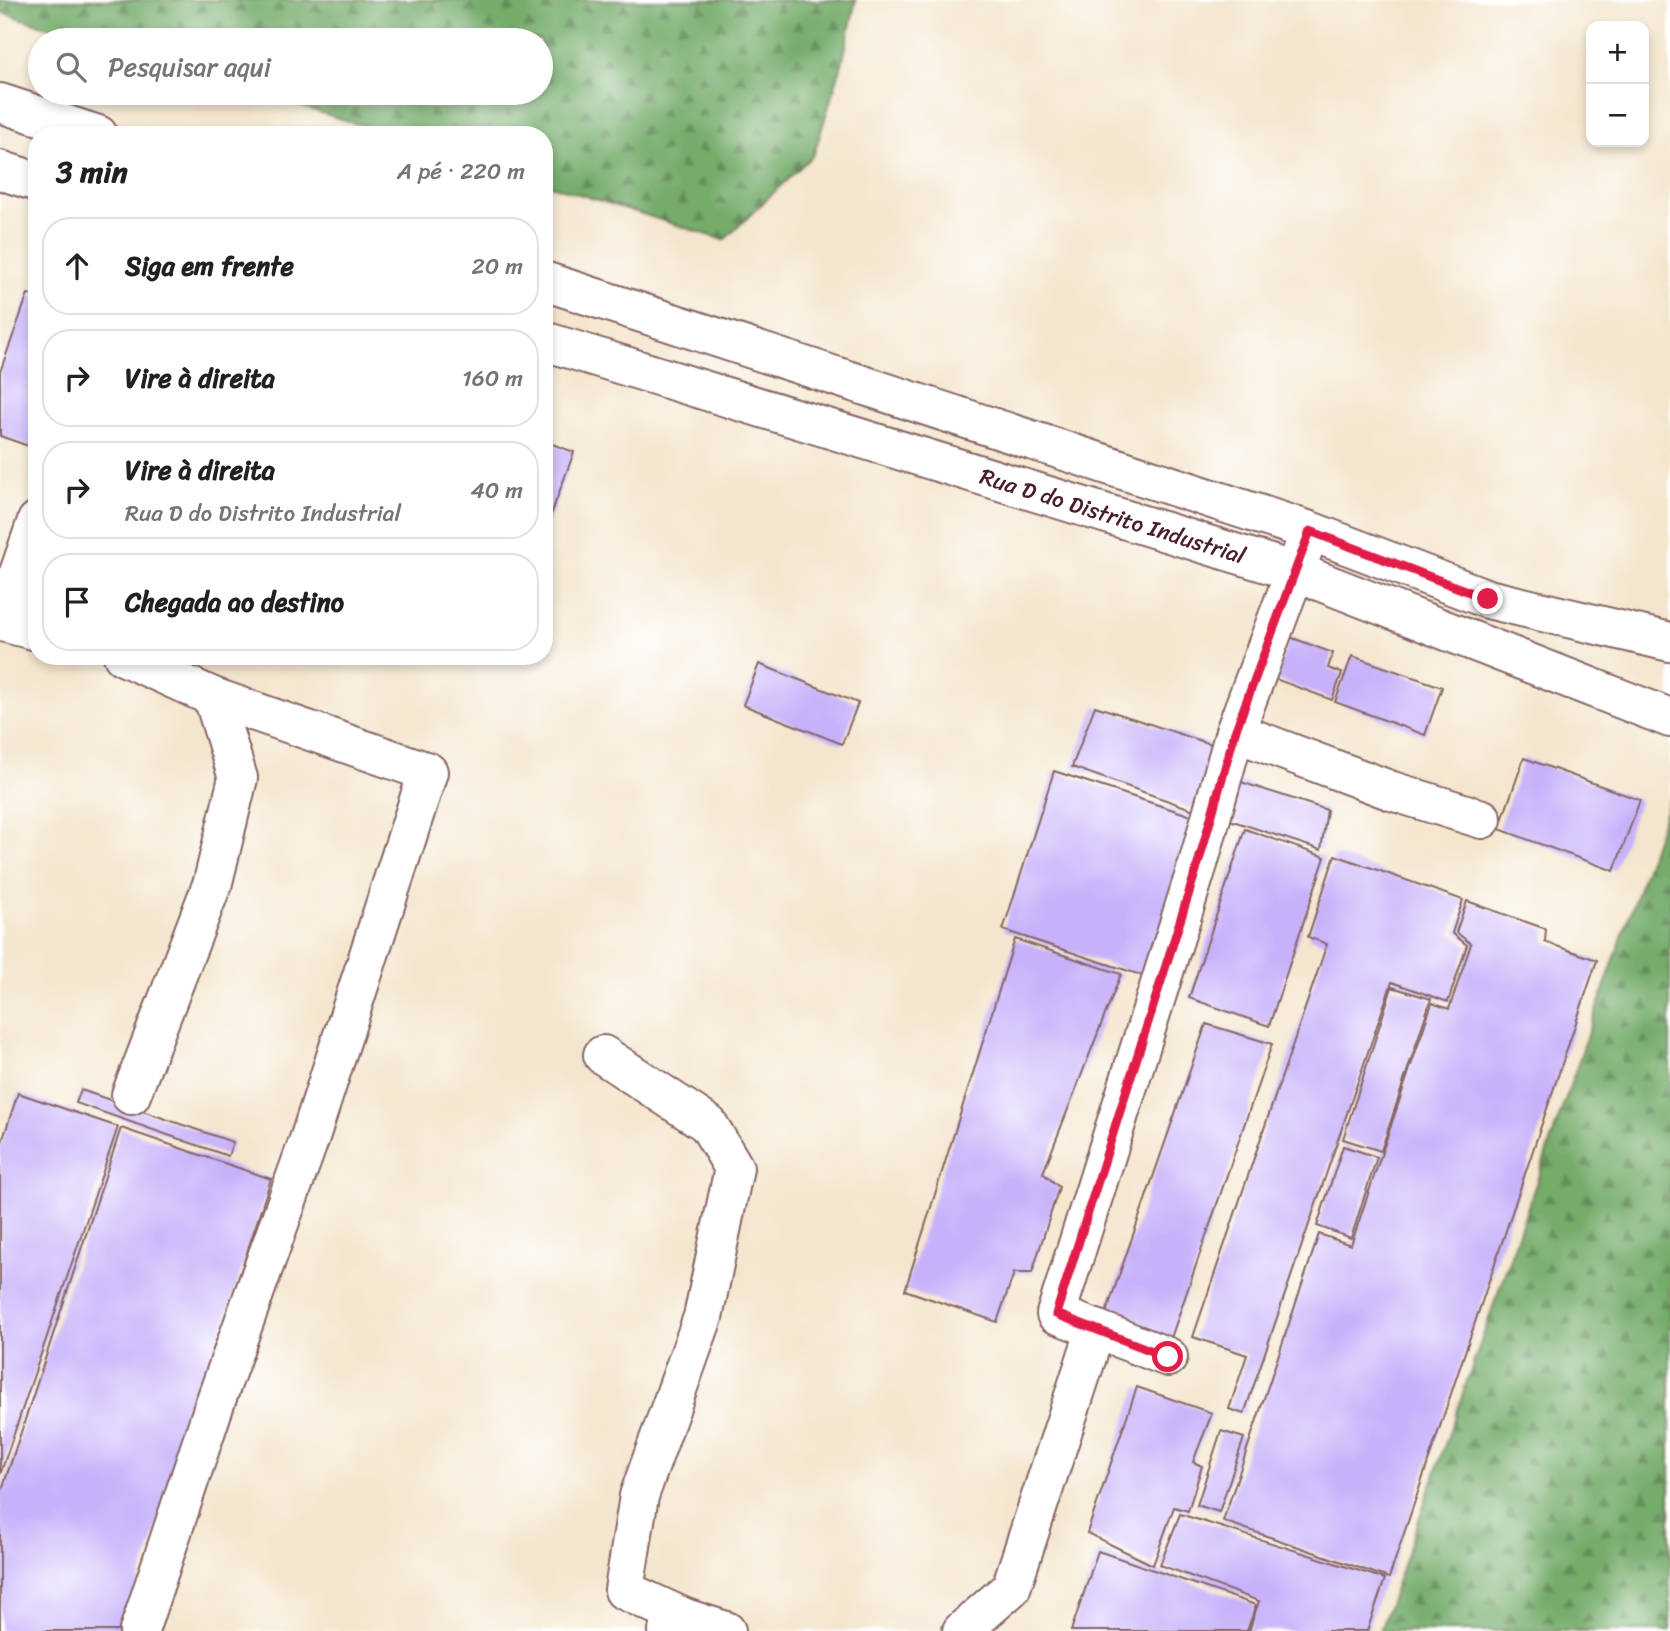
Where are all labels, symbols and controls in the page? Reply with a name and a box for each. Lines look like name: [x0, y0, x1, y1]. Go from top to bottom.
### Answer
map controls: [1586, 21, 1649, 147]
button: +: [1586, 21, 1649, 84]
search box: [28, 28, 553, 105]
text: Pesquisar aqui: [108, 44, 271, 90]
icon: search: [52, 48, 90, 86]
button: −: [1586, 84, 1649, 147]
text: 3 min: [56, 145, 128, 199]
text: A pé · 220 m: [397, 151, 525, 192]
text: Siga em frente: [125, 243, 294, 289]
text: 20 m: [472, 246, 523, 287]
icon: ahead: [58, 247, 96, 285]
text: Vire à direita: [125, 355, 275, 401]
text: 160 m: [462, 358, 523, 399]
icon: right: [58, 359, 96, 397]
text: Vire à direita: [125, 447, 275, 493]
street label: Rua D do Distrito Industrial: [975, 456, 1251, 576]
text: 40 m: [470, 470, 523, 511]
icon: right: [58, 471, 96, 509]
text: Rua D do Distrito Industrial: [125, 493, 401, 534]
text: Chegada ao destino: [125, 579, 344, 625]
icon: arrive: [58, 583, 96, 621]
route end: [1472, 583, 1503, 614]
route start: [1152, 1341, 1183, 1372]

